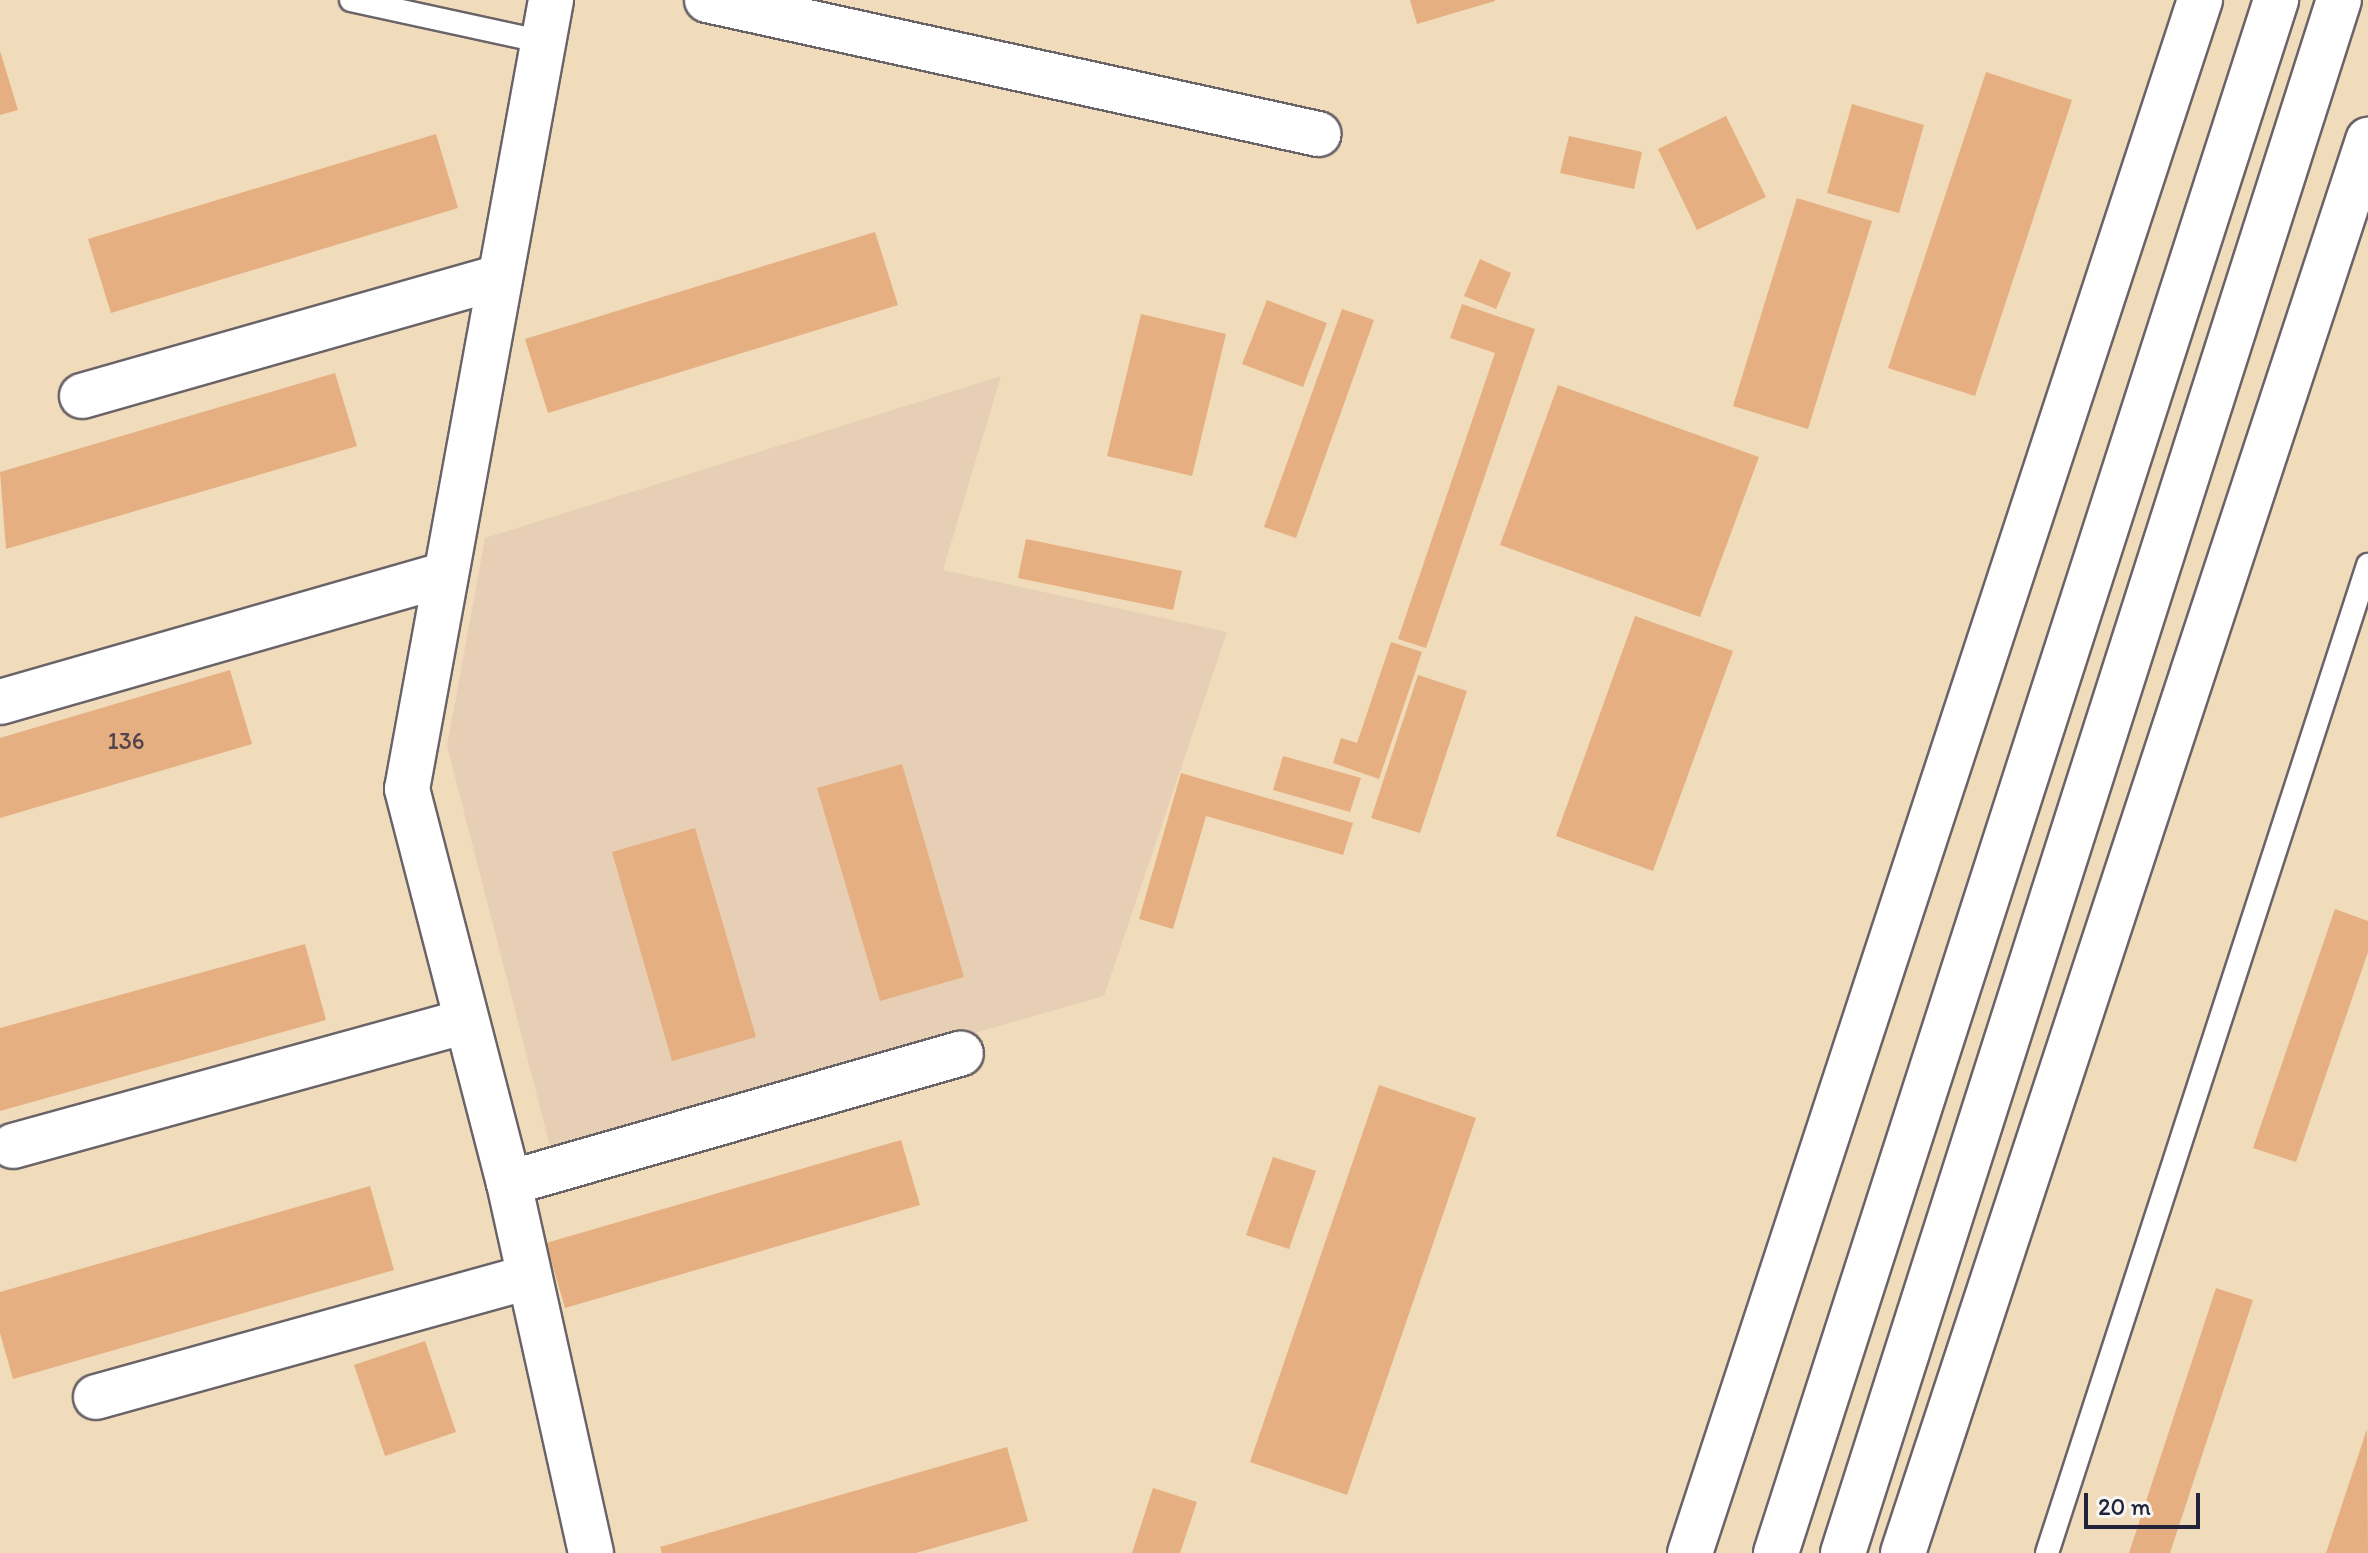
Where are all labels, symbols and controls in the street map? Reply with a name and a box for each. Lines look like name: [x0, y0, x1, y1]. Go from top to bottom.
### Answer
house number: 136: [108, 727, 144, 755]
scale bar: [2088, 1477, 2204, 1527]
text: 20 m: [2098, 1492, 2151, 1521]

